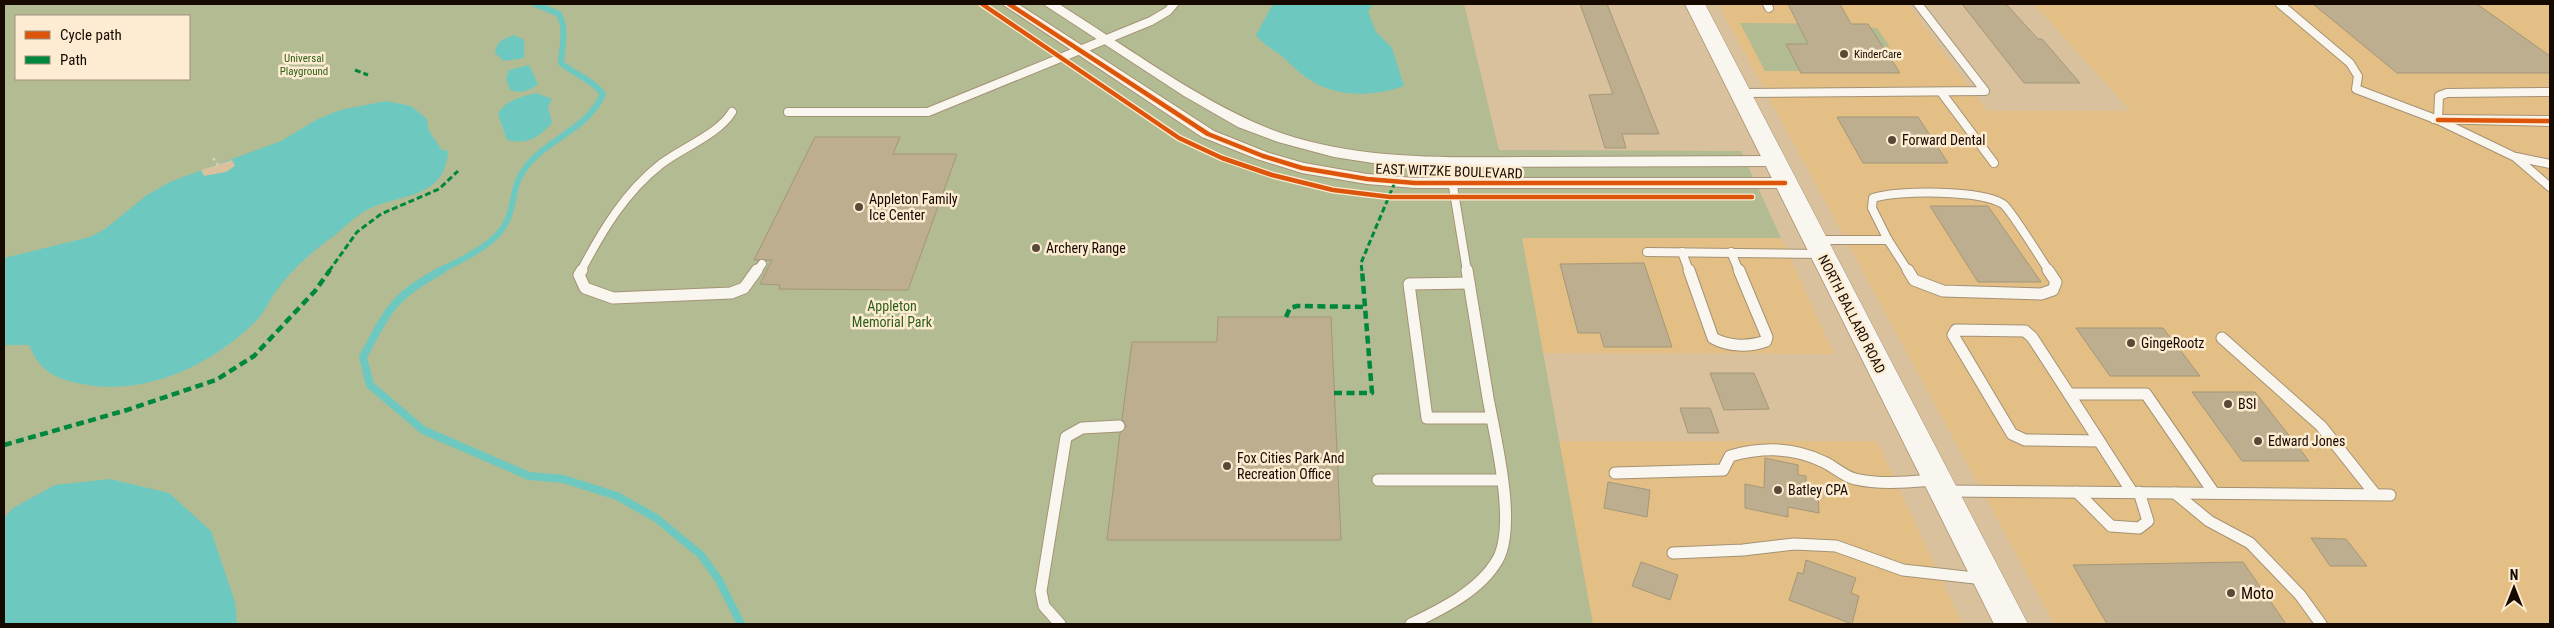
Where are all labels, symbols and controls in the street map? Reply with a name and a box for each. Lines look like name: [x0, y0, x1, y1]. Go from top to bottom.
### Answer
legend: [15, 15, 190, 80]
text: Cycle path: [60, 26, 122, 44]
marker: KinderCare: [1838, 48, 1850, 60]
place label: KinderCare: [1854, 48, 1902, 61]
text: Path: [60, 51, 87, 69]
park label: Universal Playground: [280, 52, 328, 78]
place label: Forward Dental: [1902, 132, 1986, 148]
marker: Forward Dental: [1886, 134, 1898, 146]
street label: EAST WITZKE BOULEVARD: [1375, 160, 1523, 182]
place label: Appleton Family Ice Center: [869, 191, 958, 223]
marker: Appleton Family Ice Center: [853, 201, 865, 213]
place label: Archery Range: [1046, 240, 1126, 256]
marker: Archery Range: [1030, 242, 1042, 254]
street label: NORTH BALLARD ROAD: [1815, 252, 1889, 376]
park label: Appleton Memorial Park: [852, 298, 933, 330]
place label: GingeRootz: [2141, 335, 2205, 351]
marker: GingeRootz: [2125, 337, 2137, 349]
place label: BSI: [2238, 396, 2256, 412]
marker: BSI: [2222, 398, 2234, 410]
place label: Edward Jones: [2268, 433, 2345, 449]
marker: Edward Jones: [2252, 435, 2264, 447]
place label: Fox Cities Park And Recreation Office: [1237, 450, 1344, 482]
marker: Fox Cities Park And Recreation Office: [1221, 460, 1233, 472]
place label: Batley CPA: [1788, 482, 1848, 498]
marker: Batley CPA: [1772, 484, 1784, 496]
north arrow: [2489, 563, 2539, 613]
text: N: [2510, 567, 2518, 583]
place label: Moto: [2241, 584, 2274, 603]
marker: Moto: [2225, 587, 2237, 599]

